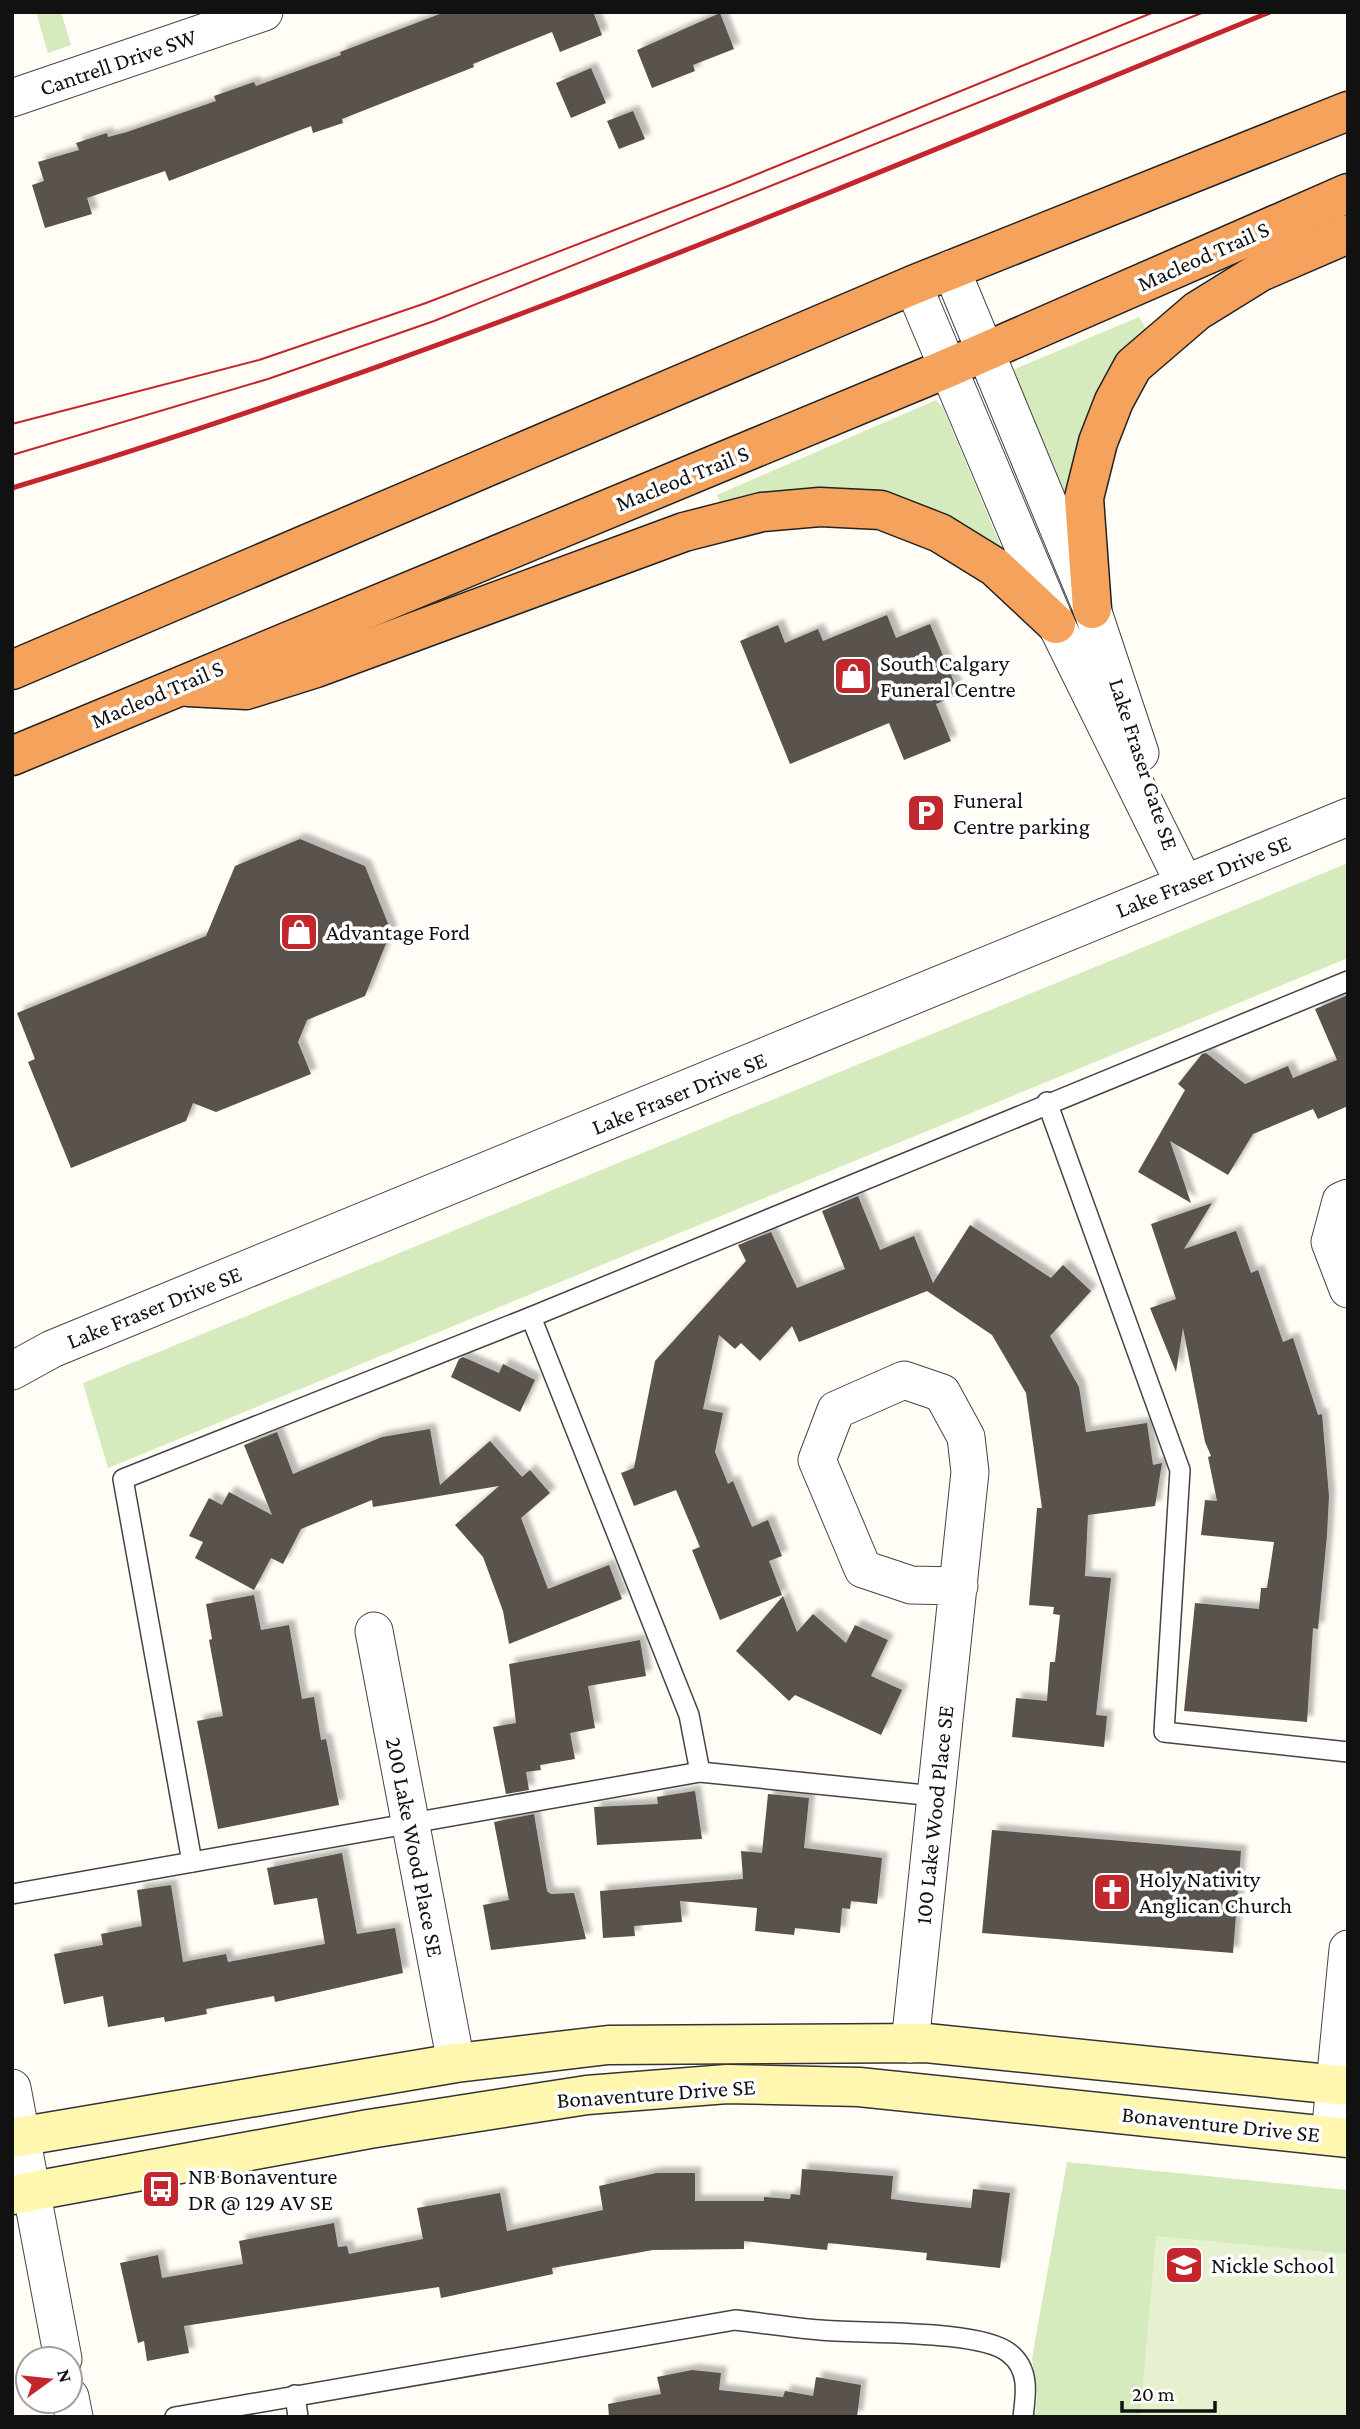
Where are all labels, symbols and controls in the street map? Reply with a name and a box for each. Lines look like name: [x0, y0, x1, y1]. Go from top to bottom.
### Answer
street label: Cantrell Drive SW: [36, 23, 201, 101]
street label: Macleod Trail S: [1133, 215, 1273, 297]
street label: Macleod Trail S: [612, 440, 752, 516]
place label: South Calgary Funeral Centre: [880, 650, 1016, 702]
street label: Macleod Trail S: [87, 654, 227, 734]
shop icon: South Calgary Funeral Centre: [832, 655, 874, 697]
street label: Lake Fraser Gate SE: [1104, 675, 1184, 853]
place label: Funeral Centre parking: [953, 787, 1090, 839]
parking icon: Funeral Centre parking: [905, 792, 947, 834]
street label: Lake Fraser Drive SE: [1112, 829, 1294, 923]
shop icon: Advantage Ford: [278, 911, 320, 953]
place label: Advantage Ford: [326, 919, 470, 945]
street label: Lake Fraser Drive SE: [588, 1046, 770, 1140]
street label: Lake Fraser Drive SE: [63, 1260, 245, 1354]
street label: 100 Lake Wood Place SE: [910, 1704, 958, 1926]
street label: 200 Lake Wood Place SE: [381, 1735, 449, 1959]
place label: Holy Nativity Anglican Church: [1139, 1866, 1292, 1918]
church icon: Holy Nativity Anglican Church: [1091, 1871, 1133, 1913]
street label: Bonaventure Drive SE: [556, 2073, 756, 2113]
street label: Bonaventure Drive SE: [1121, 2101, 1321, 2147]
place label: NB Bonaventure DR @ 129 AV SE: [188, 2163, 337, 2215]
bus stop icon: NB Bonaventure DR @ 129 AV SE: [140, 2168, 182, 2210]
school or university icon: Nickle School: [1163, 2244, 1205, 2286]
place label: Nickle School: [1211, 2252, 1334, 2278]
north arrow: [14, 2345, 84, 2415]
text: N: [53, 2367, 77, 2385]
scale bar: [1122, 2370, 1215, 2414]
text: 20 m: [1132, 2382, 1175, 2406]

